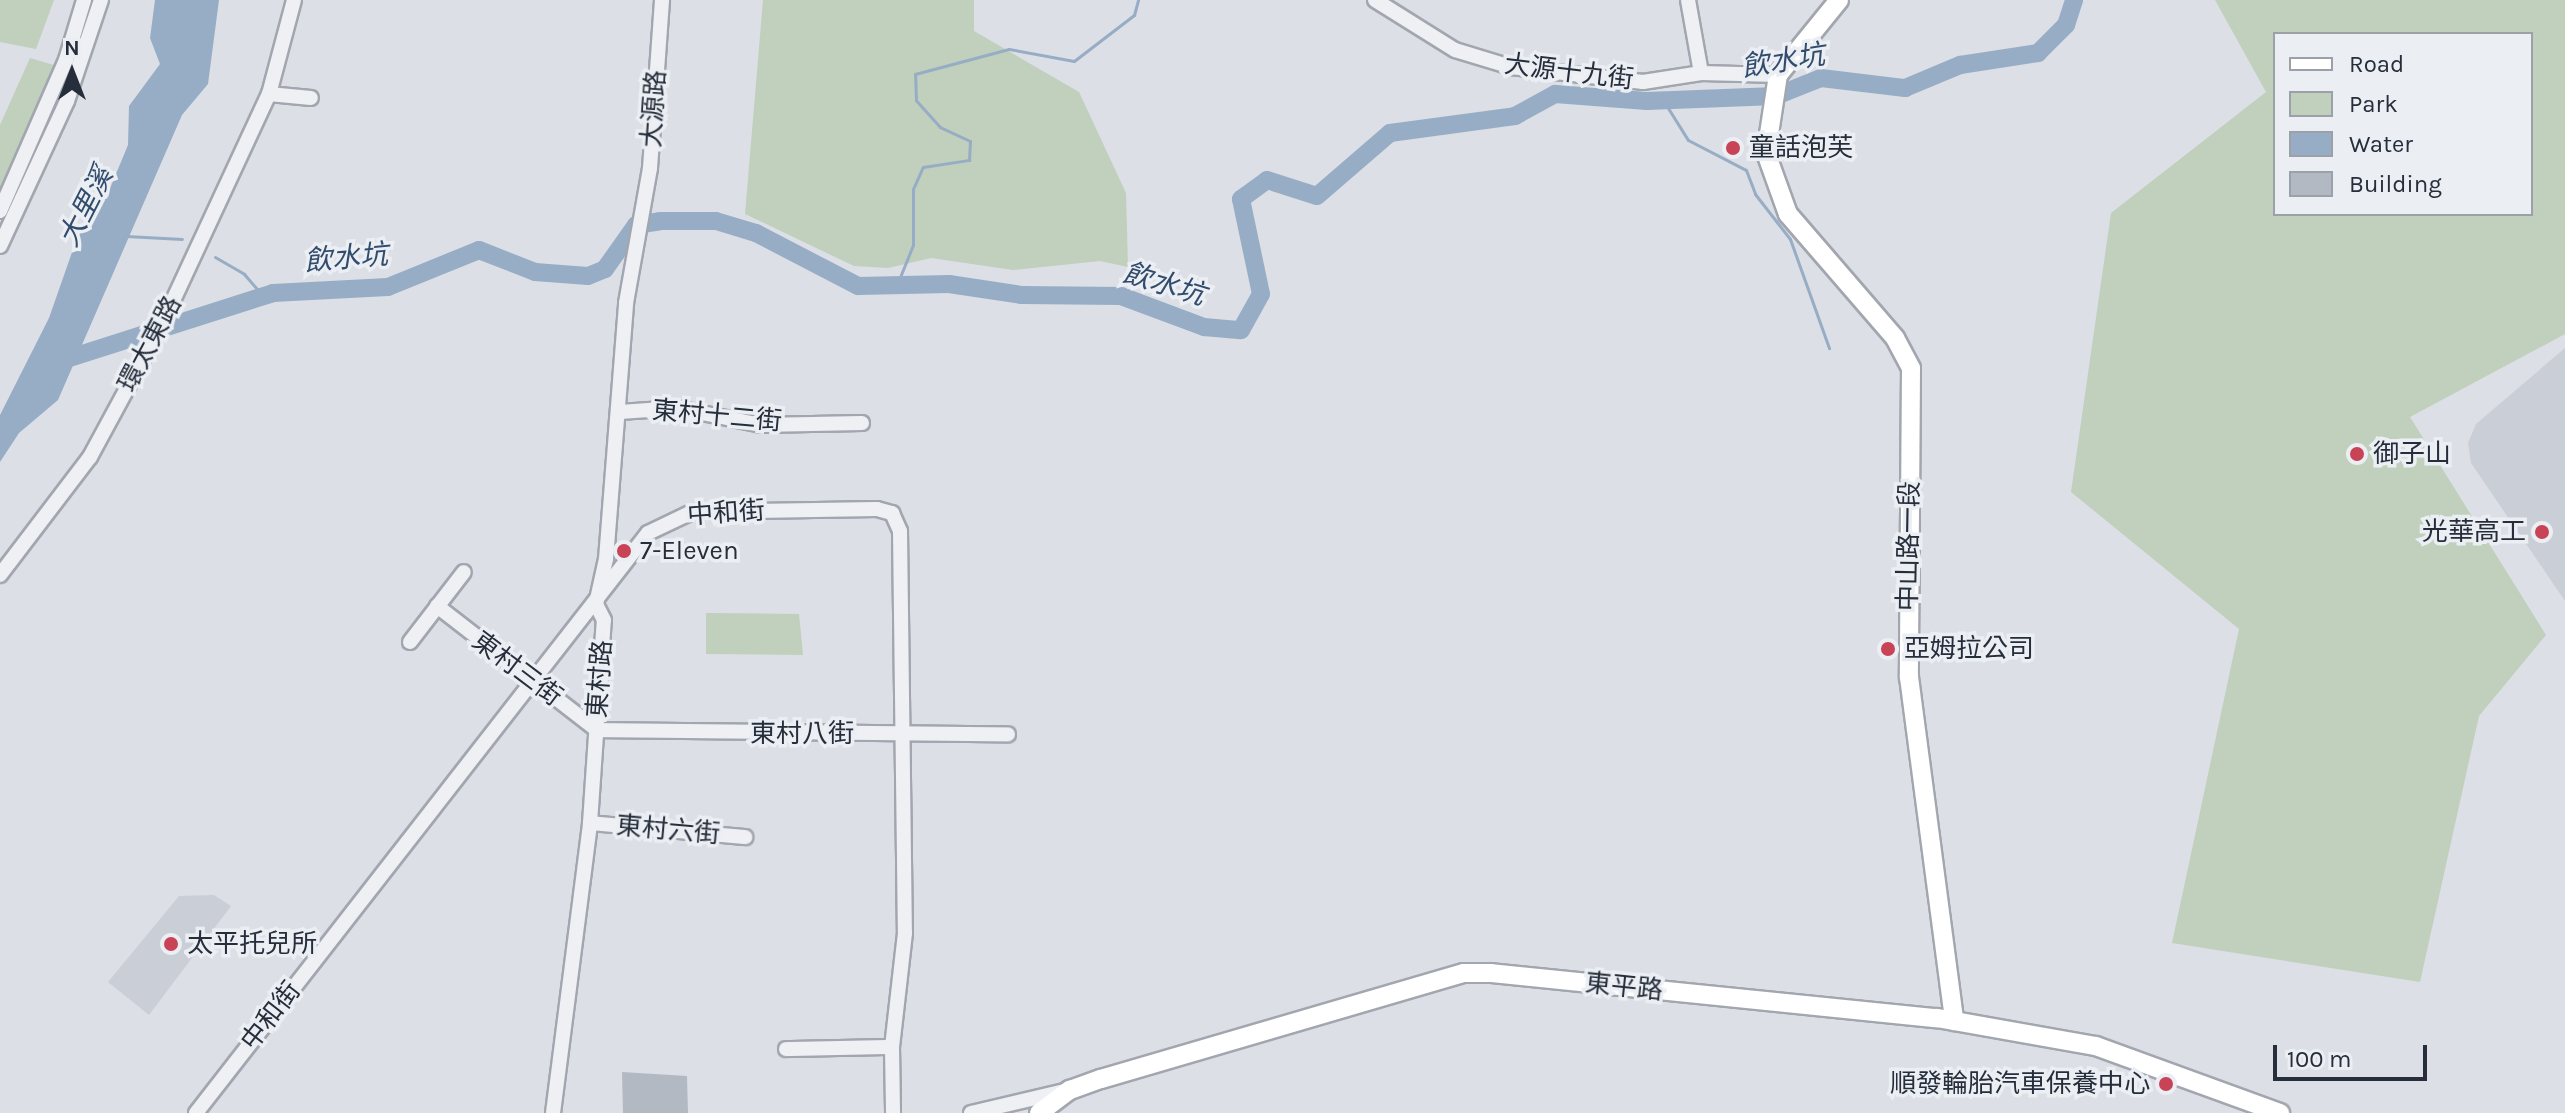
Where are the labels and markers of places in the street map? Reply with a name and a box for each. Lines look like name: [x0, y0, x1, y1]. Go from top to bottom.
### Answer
place label: 童話泡芙: [1749, 132, 1853, 164]
marker: 童話泡芙: [1724, 139, 1742, 157]
place label: 御子山: [2373, 438, 2451, 470]
marker: 御子山: [2348, 445, 2366, 463]
place label: 光華高工: [2422, 516, 2526, 548]
marker: 光華高工: [2533, 523, 2551, 541]
place label: 7-Eleven: [640, 535, 739, 567]
marker: 7-Eleven: [615, 542, 633, 560]
place label: 亞姆拉公司: [1904, 633, 2034, 665]
marker: 亞姆拉公司: [1879, 640, 1897, 658]
place label: 太平托兒所: [187, 928, 317, 960]
marker: 太平托兒所: [162, 935, 180, 953]
place label: 順發輪胎汽車保養中心: [1890, 1068, 2150, 1100]
marker: 順發輪胎汽車保養中心: [2157, 1075, 2175, 1093]

